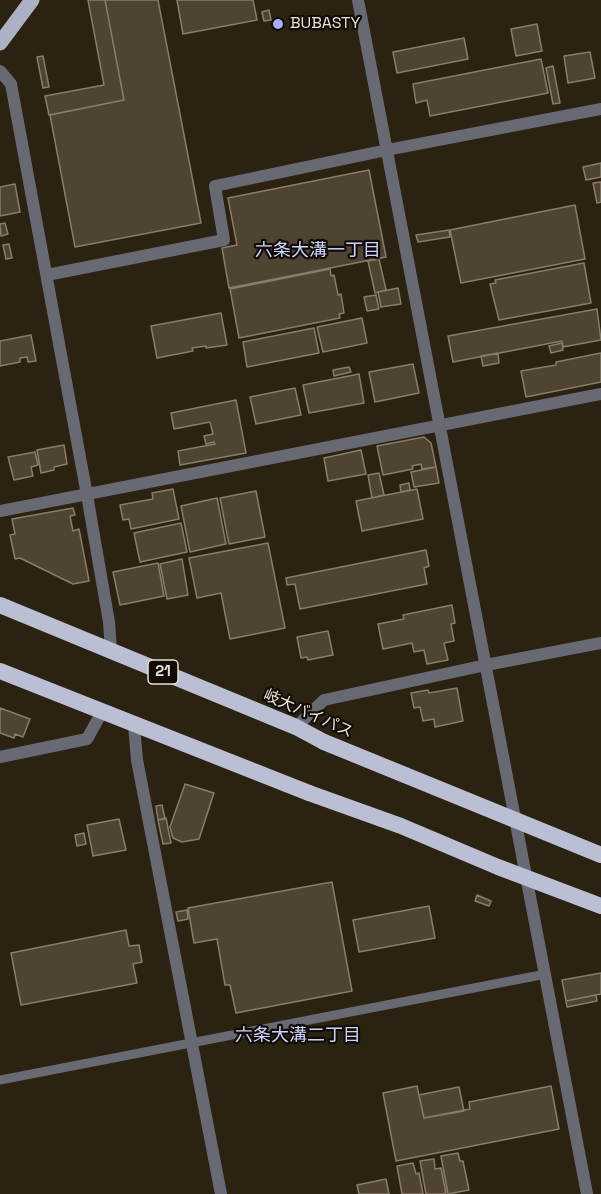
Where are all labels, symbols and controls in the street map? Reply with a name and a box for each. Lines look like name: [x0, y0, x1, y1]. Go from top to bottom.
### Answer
place label: BUBASTY: [290, 14, 360, 34]
marker: BUBASTY: [271, 17, 285, 31]
district label: 六条大溝一丁目: [255, 240, 381, 262]
road number: 21: [148, 660, 178, 684]
street label: 岐大バイパス: [260, 686, 356, 742]
district label: 六条大溝二丁目: [235, 1025, 361, 1047]

